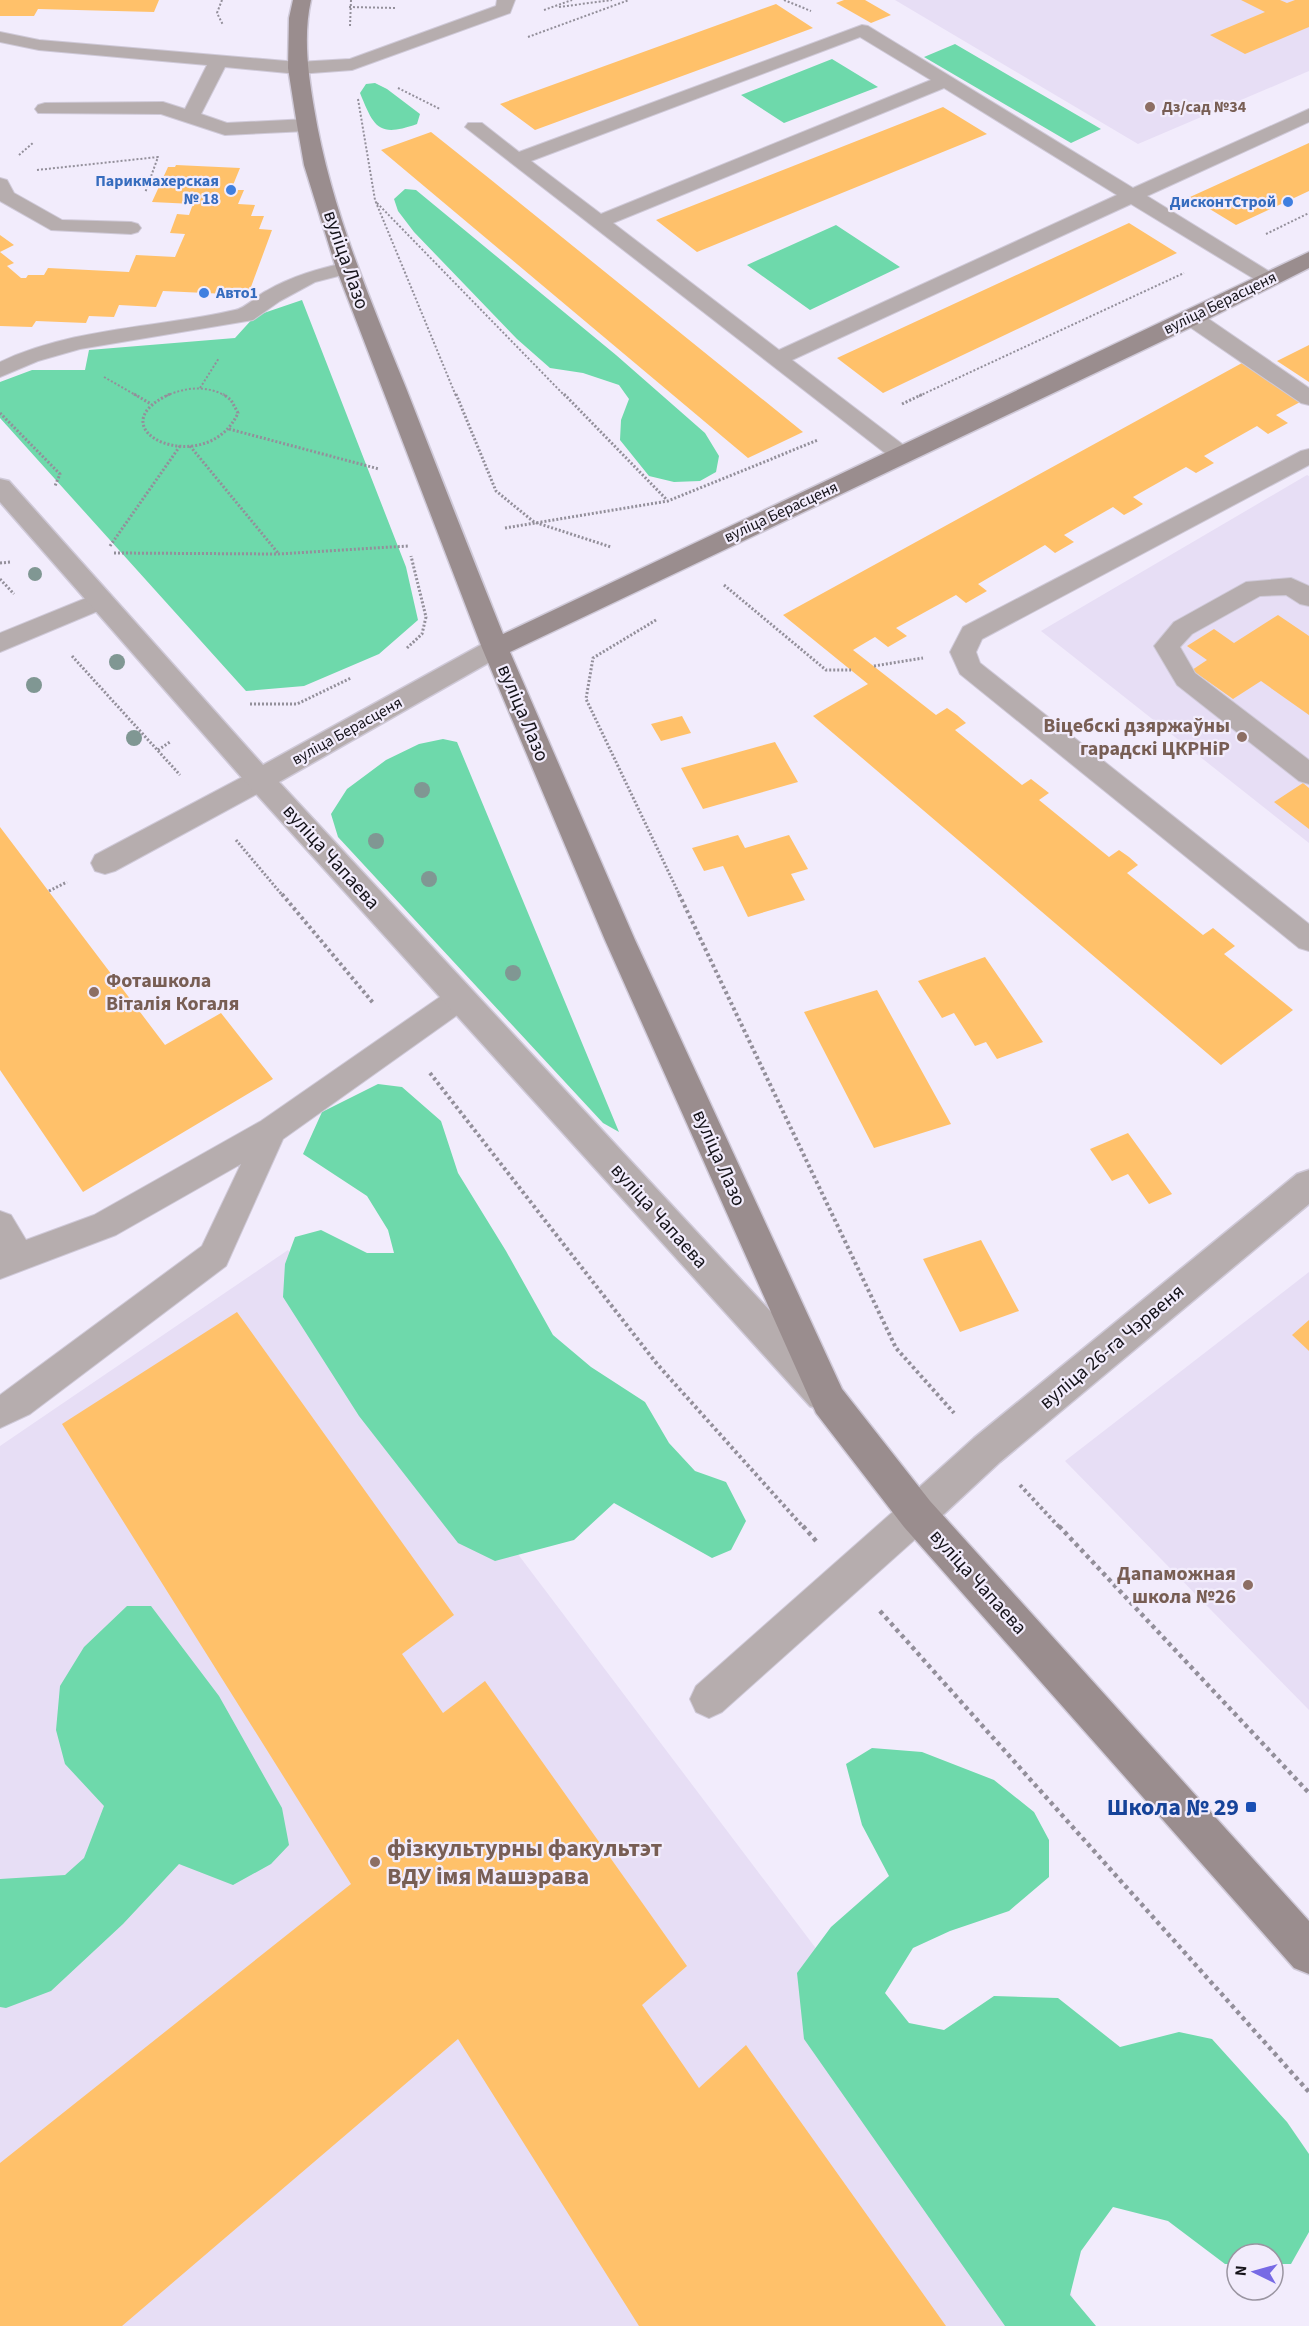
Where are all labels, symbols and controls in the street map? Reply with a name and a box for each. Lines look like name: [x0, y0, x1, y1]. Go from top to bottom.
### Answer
place label: Дз/сад №34: [1162, 96, 1247, 118]
marker: Дз/сад №34: [1143, 100, 1157, 114]
place label: Парикмахерская № 18: [95, 170, 219, 210]
marker: Парикмахерская № 18: [224, 183, 238, 197]
place label: ДисконтСтрой: [1170, 191, 1276, 213]
marker: ДисконтСтрой: [1281, 195, 1295, 209]
street label: вуліца Лазо: [316, 207, 376, 313]
street label: вуліца Берасценя: [1160, 266, 1280, 340]
place label: Авто1: [215, 282, 258, 304]
marker: Авто1: [197, 286, 211, 300]
street label: вуліца Берасценя: [720, 476, 842, 548]
street label: вуліца Лазо: [490, 660, 556, 766]
street label: вуліца Берасценя: [288, 691, 406, 771]
place label: Віцебскі дзяржаўны гарадскі ЦКРНіР: [1043, 712, 1230, 763]
marker: Віцебскі дзяржаўны гарадскі ЦКРНіР: [1235, 730, 1249, 744]
street label: вуліца Чапаева: [276, 798, 386, 916]
place label: Фоташкола Віталія Когаля: [106, 967, 239, 1018]
marker: Фоташкола Віталія Когаля: [87, 985, 101, 999]
street label: вуліца Лазо: [685, 1105, 753, 1211]
street label: вуліца Чапаева: [604, 1157, 714, 1275]
street label: вуліца 26-га Чэрвеня: [1033, 1278, 1191, 1416]
street label: вуліца Чапаева: [923, 1523, 1033, 1641]
place label: Дапаможная школа №26: [1117, 1560, 1236, 1611]
marker: Дапаможная школа №26: [1241, 1578, 1255, 1592]
place label: Школа № 29: [1107, 1790, 1239, 1825]
marker: Школа № 29: [1244, 1800, 1258, 1814]
place label: фізкультурны факультэт ВДУ імя Машэрава: [387, 1831, 662, 1894]
marker: фізкультурны факультэт ВДУ імя Машэрава: [368, 1855, 382, 1869]
north arrow: [1225, 2242, 1285, 2302]
text: N: [1230, 2265, 1252, 2277]

